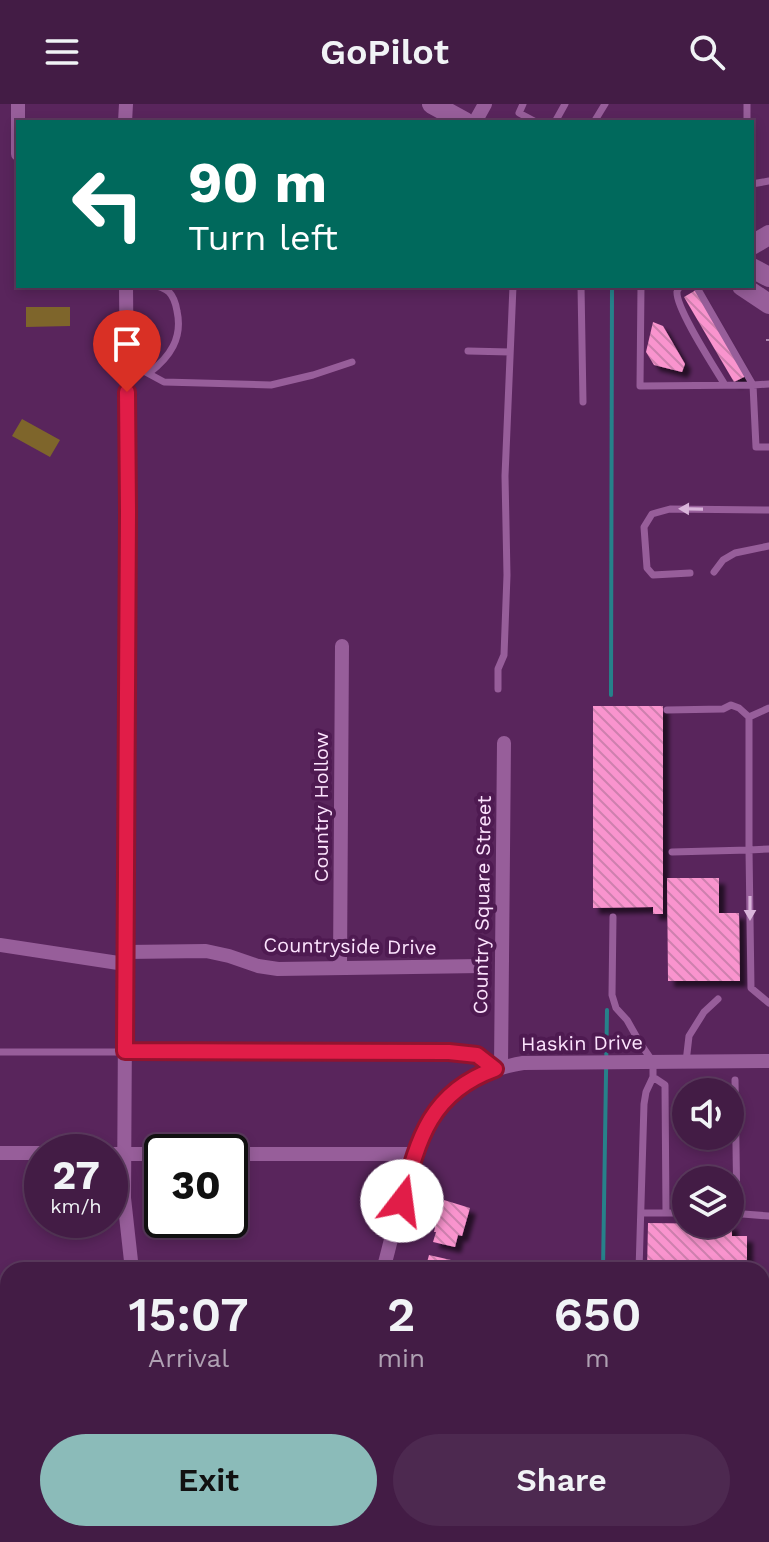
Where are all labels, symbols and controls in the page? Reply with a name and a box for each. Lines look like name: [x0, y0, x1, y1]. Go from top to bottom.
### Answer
icon: menu: [40, 30, 84, 74]
icon: search: [685, 30, 729, 74]
text: GoPilot: [320, 31, 449, 73]
text: 90 m: [188, 150, 327, 216]
icon: left: [56, 152, 160, 256]
text: Turn left: [188, 217, 338, 259]
pin: [93, 310, 161, 392]
icon: arrive: [105, 322, 149, 366]
one-way arrow: [678, 503, 703, 516]
street label: Country Hollow: [309, 731, 333, 882]
street label: Country Square Street: [468, 795, 496, 1015]
one-way arrow: [744, 896, 756, 921]
street label: Countryside Drive: [263, 932, 437, 960]
street label: Haskin Drive: [521, 1030, 643, 1056]
map controls: [672, 1078, 744, 1238]
button: sound: [672, 1078, 744, 1150]
speed limit sign: 30: [144, 1134, 248, 1238]
text: 27: [52, 1152, 100, 1199]
position arrow: [360, 1159, 444, 1243]
button: layers: [672, 1166, 744, 1238]
text: km/h: [50, 1194, 102, 1218]
text: 15:07: [129, 1286, 249, 1343]
text: 2: [387, 1286, 415, 1343]
text: 650: [554, 1286, 641, 1343]
text: Arrival: [148, 1343, 229, 1373]
text: min: [377, 1343, 425, 1373]
text: m: [585, 1343, 610, 1373]
button: Exit: [40, 1434, 377, 1526]
button: Share: [393, 1434, 730, 1526]

